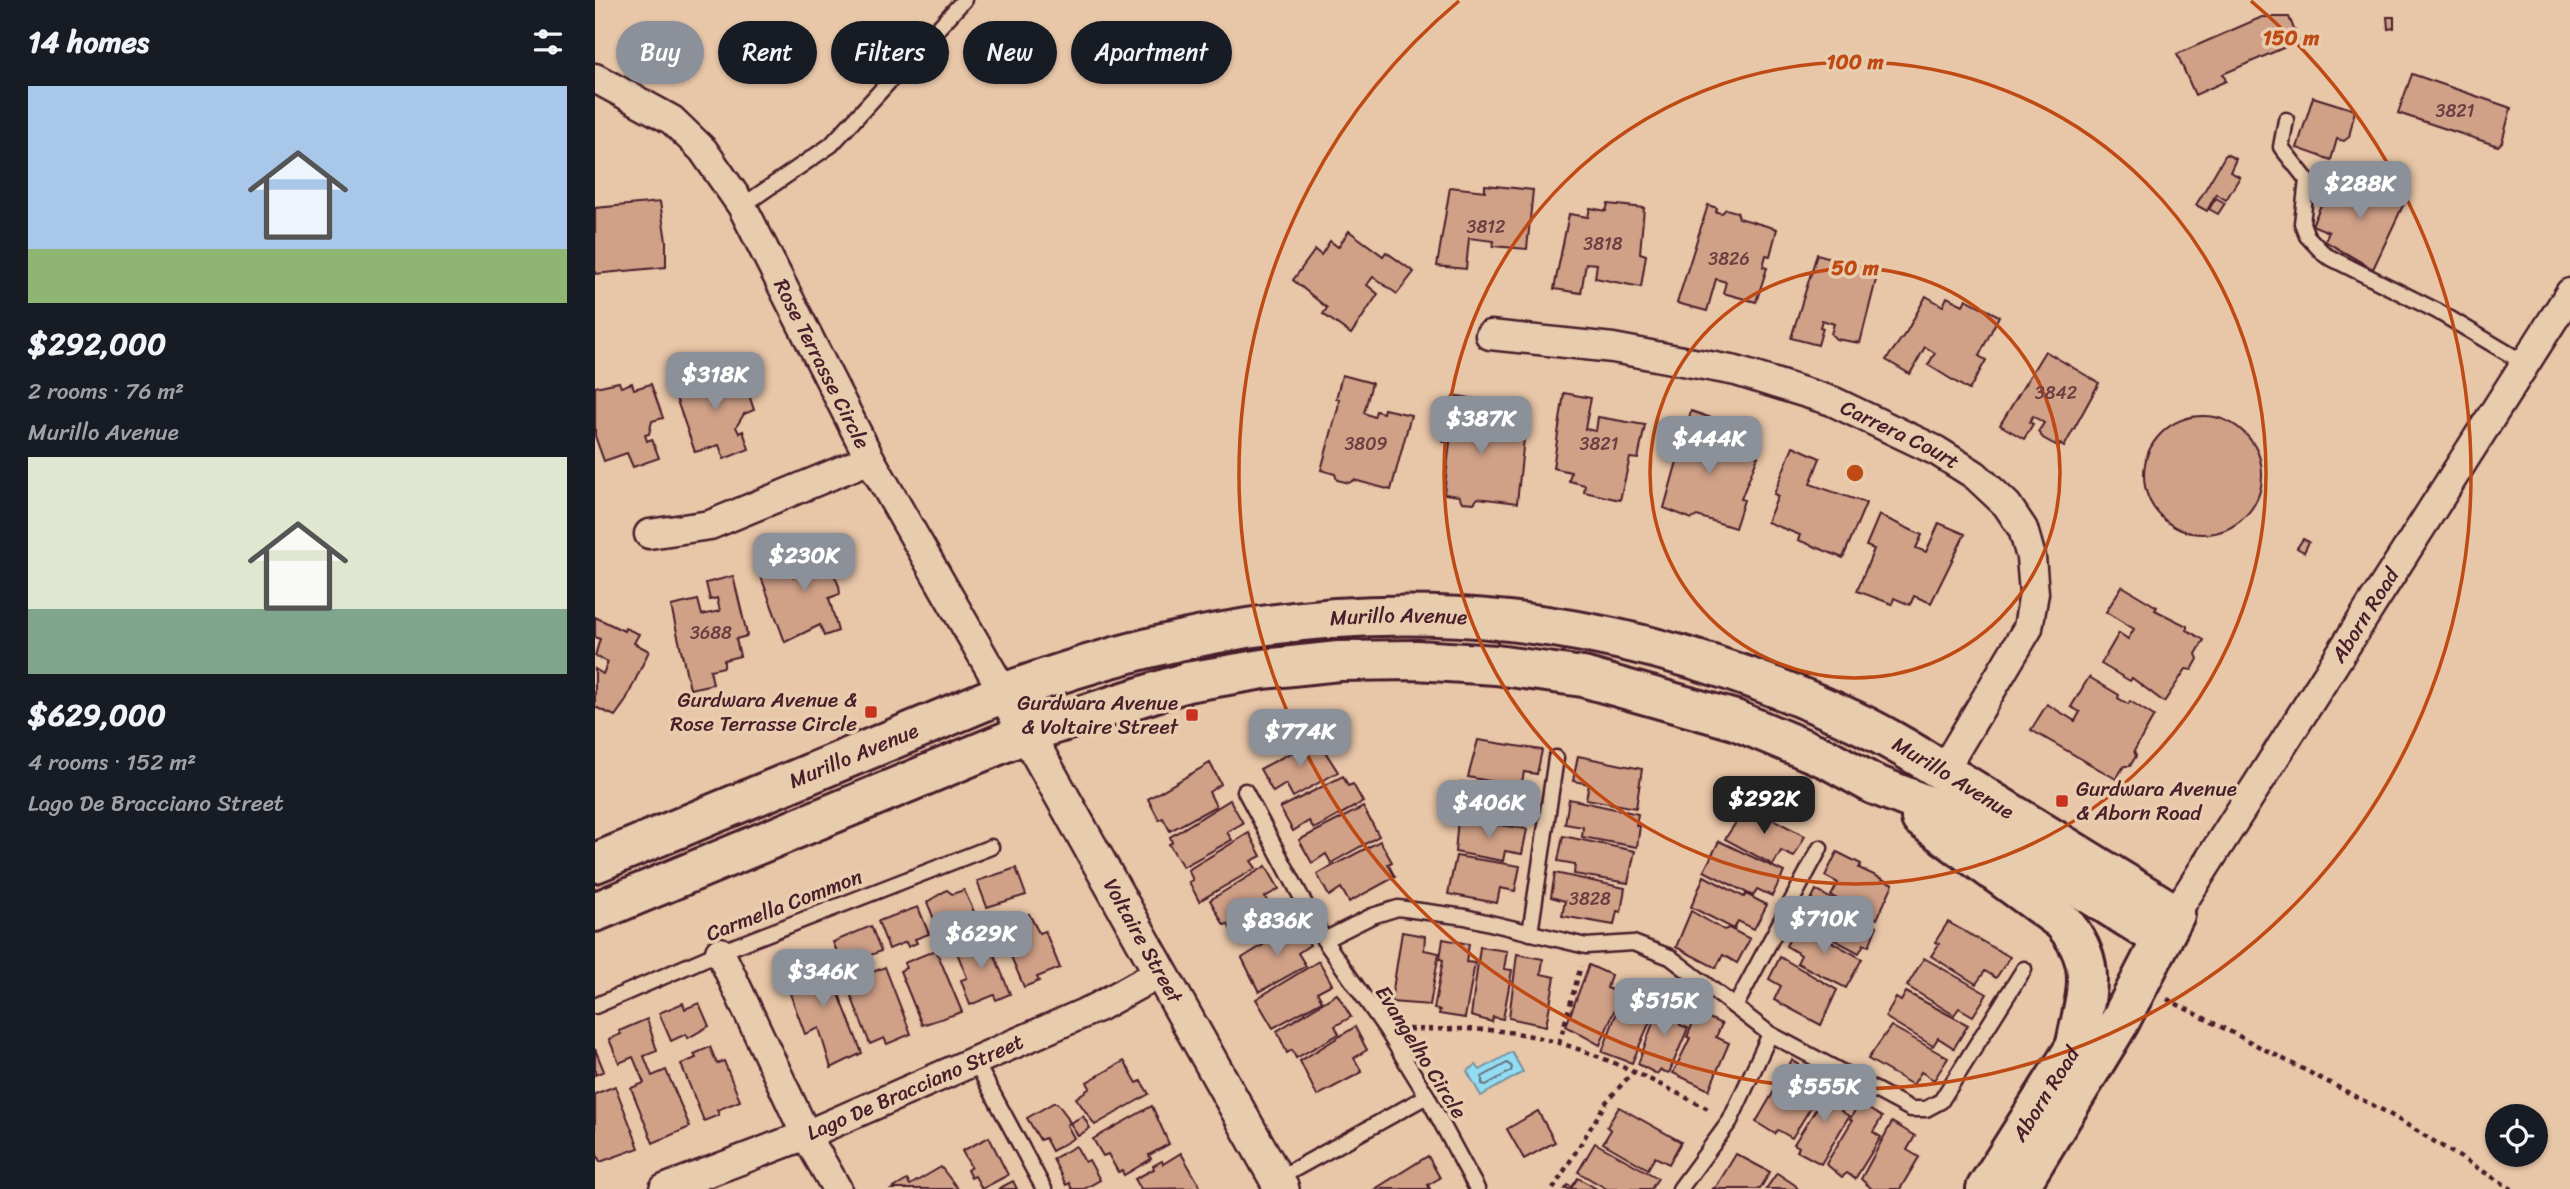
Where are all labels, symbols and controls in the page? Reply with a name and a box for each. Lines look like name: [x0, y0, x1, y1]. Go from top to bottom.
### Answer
text: 14 homes: [28, 15, 149, 69]
text: 150 m: [2263, 19, 2320, 57]
chip: Buy: [616, 21, 704, 84]
chip: Rent: [718, 21, 817, 84]
chip: Filters: [831, 21, 949, 84]
chip: New: [963, 21, 1057, 84]
chip: Apartment: [1071, 21, 1232, 84]
icon: filters: [529, 23, 567, 61]
text: 100 m: [1826, 43, 1884, 81]
house number: 3821: [2436, 95, 2475, 127]
icon: home: [235, 132, 361, 258]
pin: $288K: [2311, 162, 2409, 221]
text: $288K: [2325, 163, 2395, 204]
house number: 3812: [1467, 211, 1505, 243]
house number: 3818: [1583, 228, 1623, 260]
house number: 3826: [1708, 243, 1750, 275]
text: 50 m: [1831, 249, 1880, 287]
street label: Rose Terrasse Circle: [763, 272, 881, 456]
text: $292,000: [28, 317, 166, 371]
pin: $318K: [666, 352, 764, 412]
text: $318K: [682, 354, 748, 395]
text: 2 rooms · 76 m²: [28, 371, 184, 412]
house number: 3842: [2035, 377, 2077, 409]
street label: Carrera Court: [1834, 389, 1967, 480]
pin: $387K: [1432, 396, 1530, 456]
text: $387K: [1446, 398, 1516, 439]
text: Murillo Avenue: [28, 412, 179, 453]
pin: $444K: [1660, 416, 1758, 476]
text: $444K: [1673, 418, 1745, 459]
house number: 3809: [1344, 428, 1388, 460]
house number: 3821: [1580, 428, 1619, 460]
centre of rings: [1843, 461, 1867, 485]
icon: home: [235, 503, 361, 629]
pin: $230K: [755, 534, 853, 593]
text: $230K: [769, 535, 839, 576]
street label: Aborn Road: [2320, 559, 2411, 671]
street label: Murillo Avenue: [1328, 596, 1468, 637]
house number: 3688: [690, 617, 732, 649]
place label: Gurdwara Avenue & Rose Terrasse Circle: [670, 681, 857, 743]
place label: Gurdwara Avenue & Voltaire Street: [1017, 684, 1180, 746]
text: $629,000: [28, 688, 166, 742]
marker: Gurdwara Avenue & Rose Terrasse Circle: [863, 704, 879, 720]
marker: Gurdwara Avenue & Voltaire Street: [1184, 707, 1200, 723]
pin: $774K: [1251, 710, 1349, 769]
text: $774K: [1265, 711, 1335, 752]
street label: Murillo Avenue: [783, 712, 924, 800]
street label: Murillo Avenue: [1885, 726, 2022, 830]
text: 4 rooms · 152 m²: [28, 742, 196, 783]
place label: Gurdwara Avenue & Aborn Road: [2076, 770, 2237, 832]
pin: $292K: [1715, 776, 1813, 836]
text: $292K: [1729, 778, 1799, 819]
pin: $406K: [1440, 780, 1538, 840]
text: $406K: [1453, 782, 1525, 823]
text: Lago De Bracciano Street: [28, 783, 284, 824]
marker: Gurdwara Avenue & Aborn Road: [2054, 793, 2070, 809]
street label: Carmella Common: [700, 858, 868, 952]
street label: Voltaire Street: [1092, 871, 1194, 1012]
house number: 3828: [1569, 883, 1611, 915]
pin: $710K: [1775, 897, 1873, 956]
pin: $836K: [1228, 898, 1326, 958]
text: $710K: [1791, 898, 1858, 939]
text: $836K: [1242, 900, 1312, 941]
pin: $629K: [932, 912, 1030, 971]
text: $629K: [946, 913, 1016, 954]
pin: $346K: [774, 950, 872, 1009]
text: $346K: [788, 951, 858, 992]
street label: Evangelho Circle: [1365, 977, 1478, 1127]
pin: $515K: [1615, 978, 1713, 1038]
text: $515K: [1630, 980, 1698, 1021]
street label: Lago De Bracciano Street: [800, 1023, 1030, 1152]
street label: Aborn Road: [2001, 1037, 2091, 1150]
pin: $555K: [1775, 1064, 1873, 1124]
text: $555K: [1788, 1066, 1860, 1107]
map controls: [2485, 1104, 2548, 1167]
button: locate: [2485, 1104, 2548, 1167]

